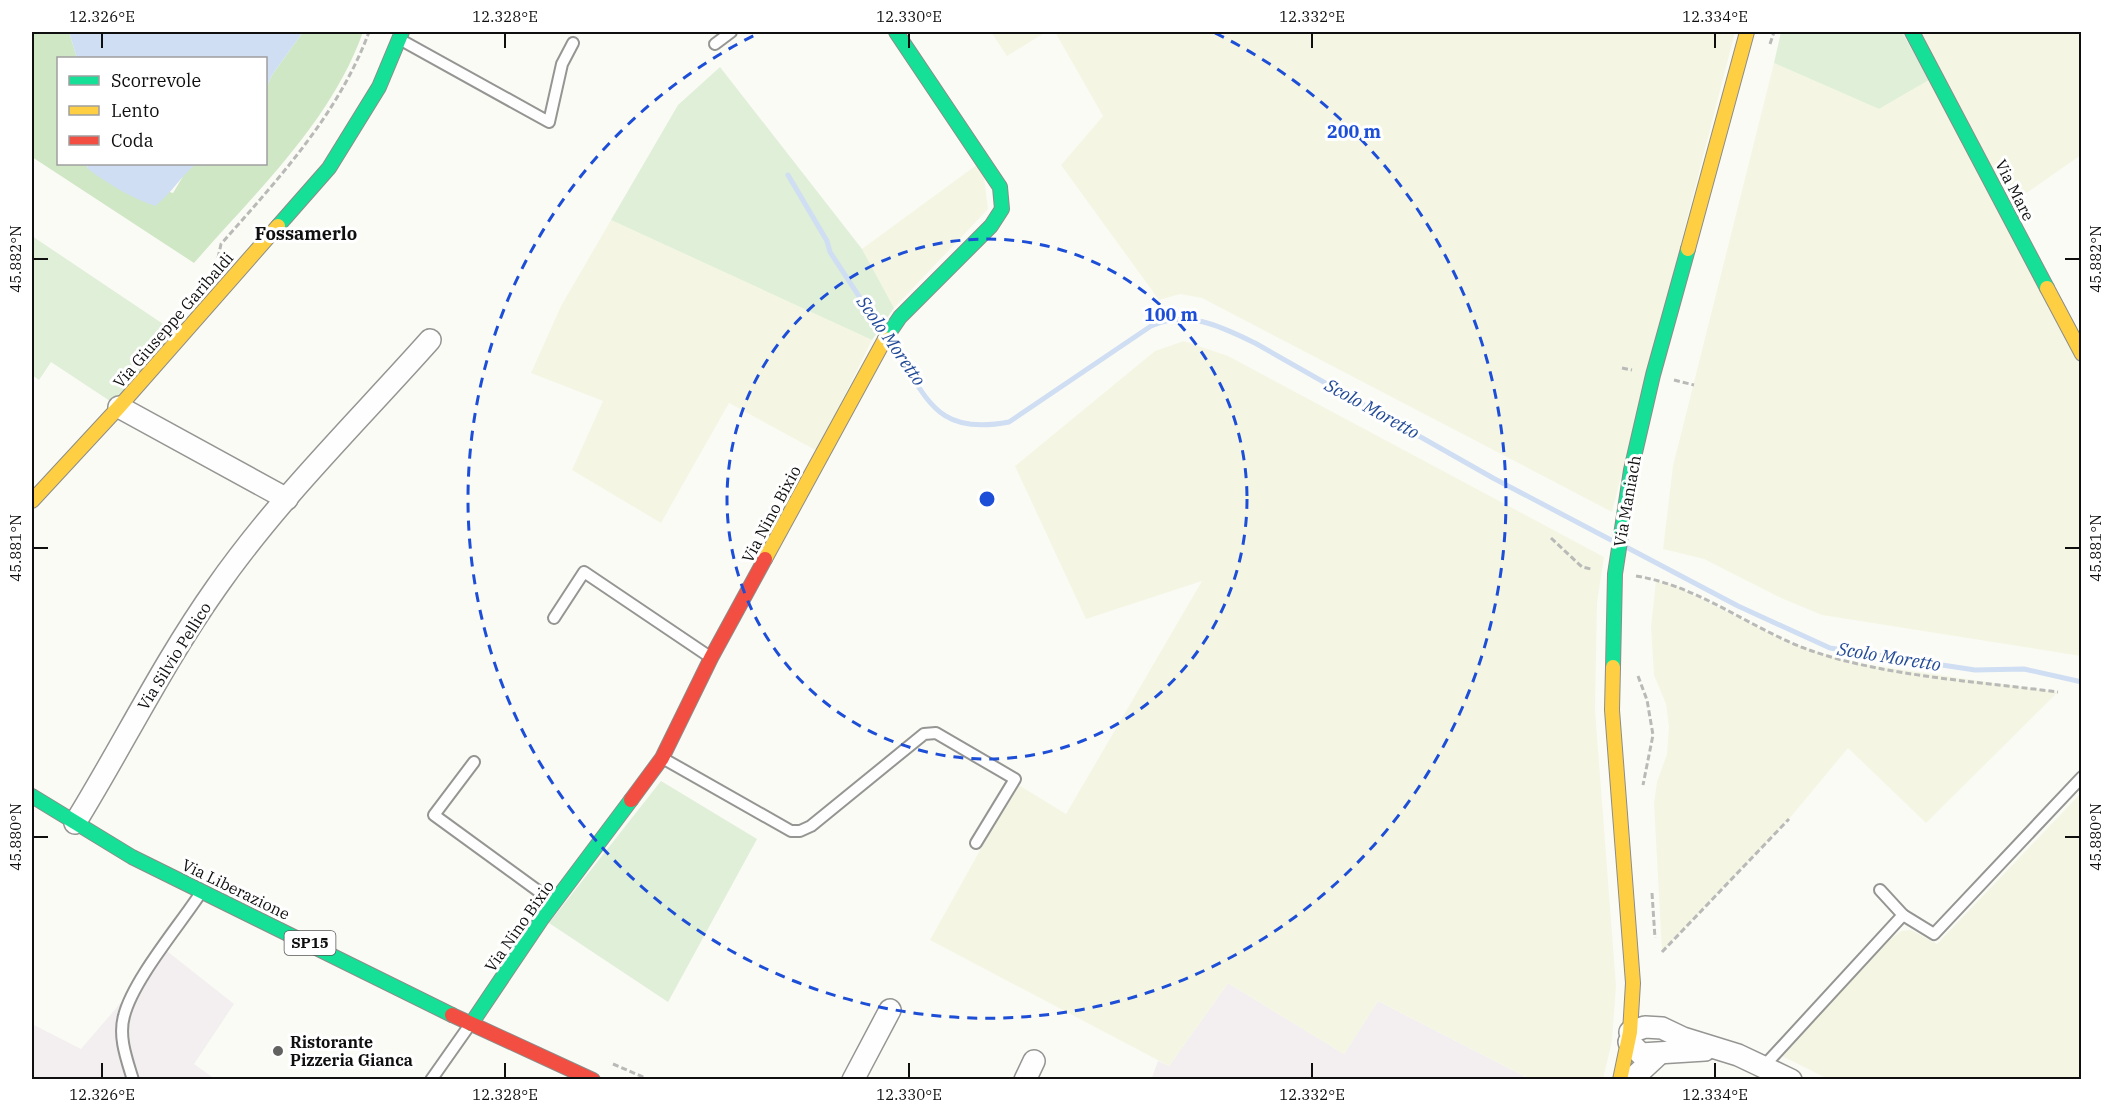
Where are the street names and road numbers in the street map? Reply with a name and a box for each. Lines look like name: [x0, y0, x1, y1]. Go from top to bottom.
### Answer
street label: Via Mare: [1991, 156, 2039, 224]
street label: Via Giuseppe Garibaldi: [109, 248, 237, 392]
street label: Via Maniach: [1609, 454, 1645, 548]
street label: Via Nino Bixio: [737, 462, 805, 566]
street label: Via Silvio Pellico: [133, 598, 215, 714]
street label: Via Liberazione: [179, 854, 293, 924]
street label: Via Nino Bixio: [480, 876, 558, 976]
road number: SP15: [284, 931, 336, 955]

